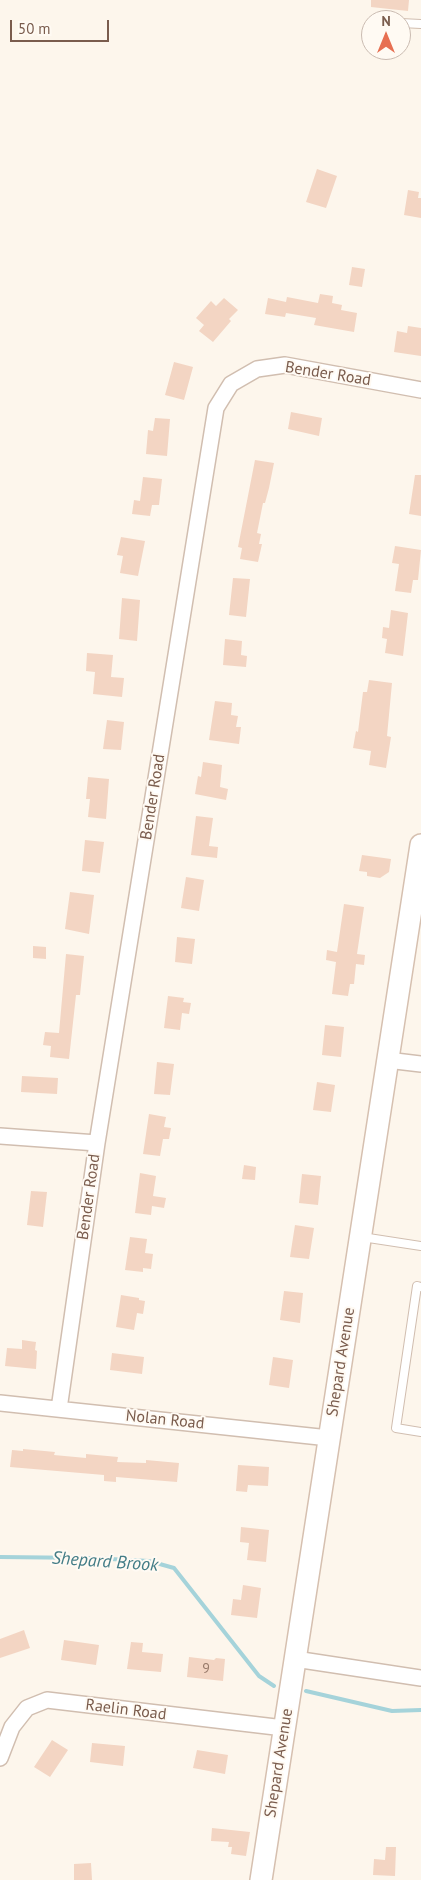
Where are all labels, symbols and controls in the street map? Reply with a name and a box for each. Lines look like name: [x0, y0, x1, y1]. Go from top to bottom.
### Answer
scale bar: [12, 10, 111, 42]
north arrow: [361, 10, 411, 60]
text: N: [381, 12, 391, 30]
text: 50 m: [18, 19, 51, 38]
street label: Bender Road: [284, 358, 372, 390]
street label: Bender Road: [137, 753, 169, 841]
street label: Bender Road: [73, 1153, 105, 1241]
street label: Shepard Avenue: [323, 1306, 359, 1418]
street label: Nolan Road: [125, 1406, 205, 1434]
water label: Shepard Brook: [51, 1548, 159, 1576]
house number: 9: [202, 1661, 210, 1677]
street label: Raelin Road: [84, 1696, 168, 1724]
street label: Shepard Avenue: [261, 1707, 297, 1819]

